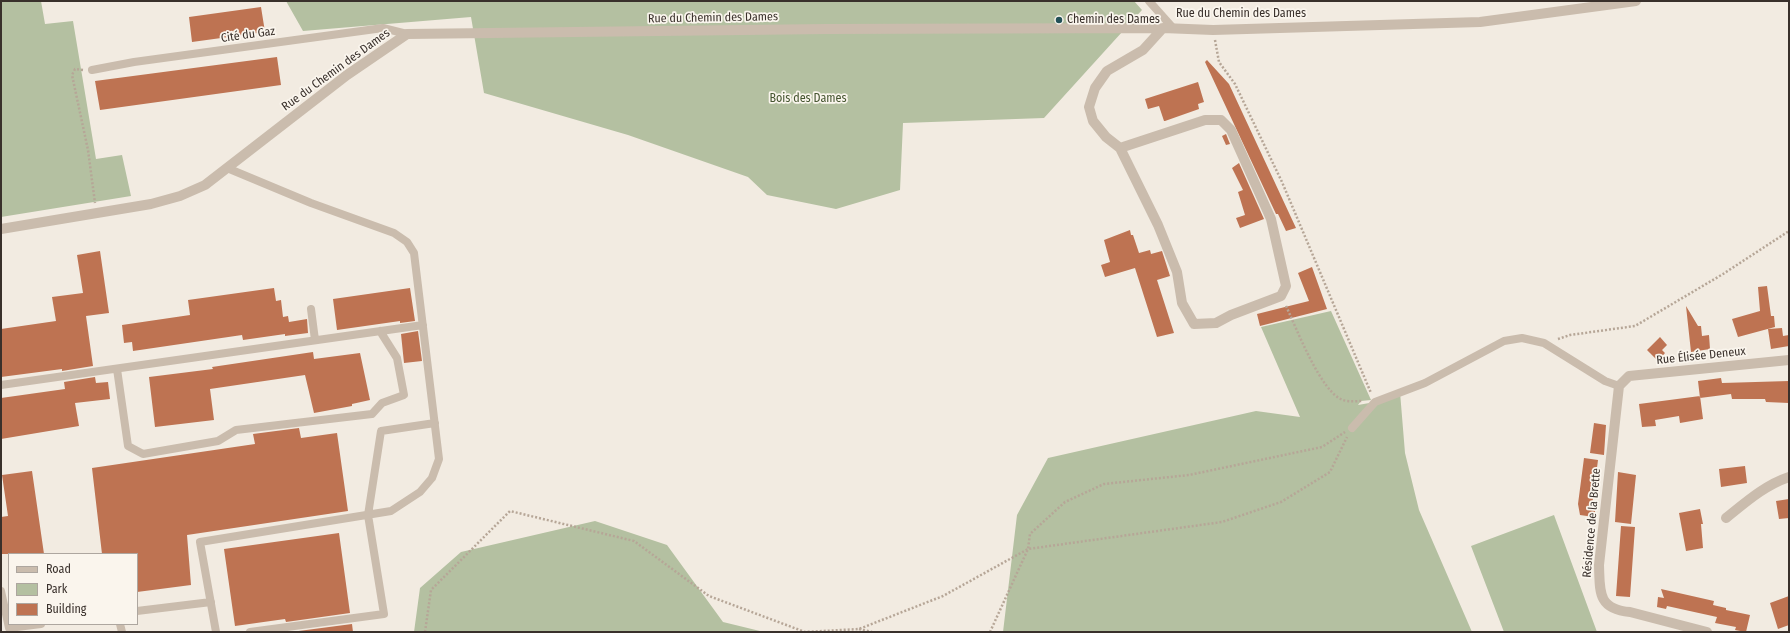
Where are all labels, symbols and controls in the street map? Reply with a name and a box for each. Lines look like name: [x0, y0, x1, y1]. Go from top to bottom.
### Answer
street label: Rue du Chemin des Dames: [1176, 7, 1306, 21]
street label: Rue du Chemin des Dames: [648, 10, 778, 26]
place label: Chemin des Dames: [1067, 13, 1160, 27]
marker: Chemin des Dames: [1054, 15, 1064, 25]
street label: Cité du Gaz: [220, 24, 276, 46]
street label: Rue du Chemin des Dames: [279, 26, 393, 114]
park label: Bois des Dames: [769, 92, 847, 106]
street label: Rue Élisée Deneux: [1656, 344, 1746, 368]
street label: Résidence de la Brette: [1580, 468, 1604, 578]
legend: [8, 553, 138, 625]
text: Road: [46, 562, 71, 576]
text: Park: [46, 582, 67, 596]
text: Building: [46, 602, 86, 616]

